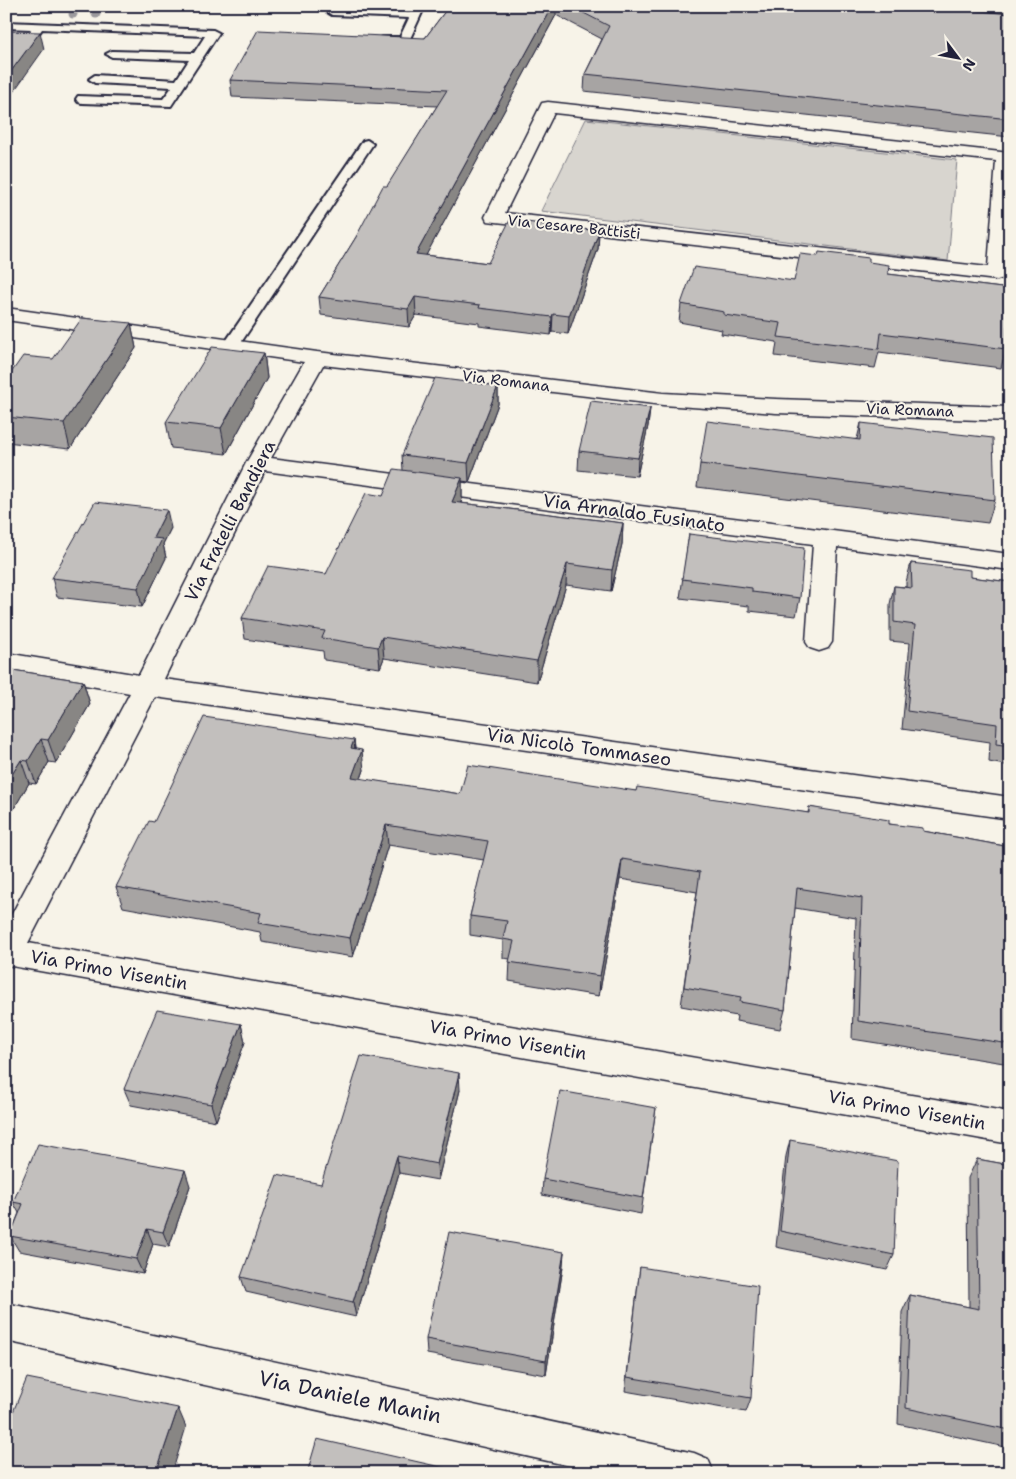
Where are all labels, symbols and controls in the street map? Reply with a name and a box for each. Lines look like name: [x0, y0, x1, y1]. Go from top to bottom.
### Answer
north arrow: [934, 32, 984, 82]
text: N: [958, 55, 980, 74]
street label: Via Cesare Battisti: [506, 210, 642, 244]
street label: Via Romana: [461, 366, 552, 396]
street label: Via Romana: [866, 398, 955, 422]
street label: Via Fratelli Bandiera: [179, 436, 281, 606]
street label: Via Arnaldo Fusinato: [541, 488, 727, 538]
street label: Via Nicolò Tommaseo: [485, 722, 673, 772]
street label: Via Primo Visentin: [28, 944, 190, 996]
street label: Via Primo Visentin: [427, 1014, 589, 1066]
street label: Via Primo Visentin: [826, 1084, 988, 1136]
street label: Via Daniele Manin: [256, 1364, 444, 1430]

